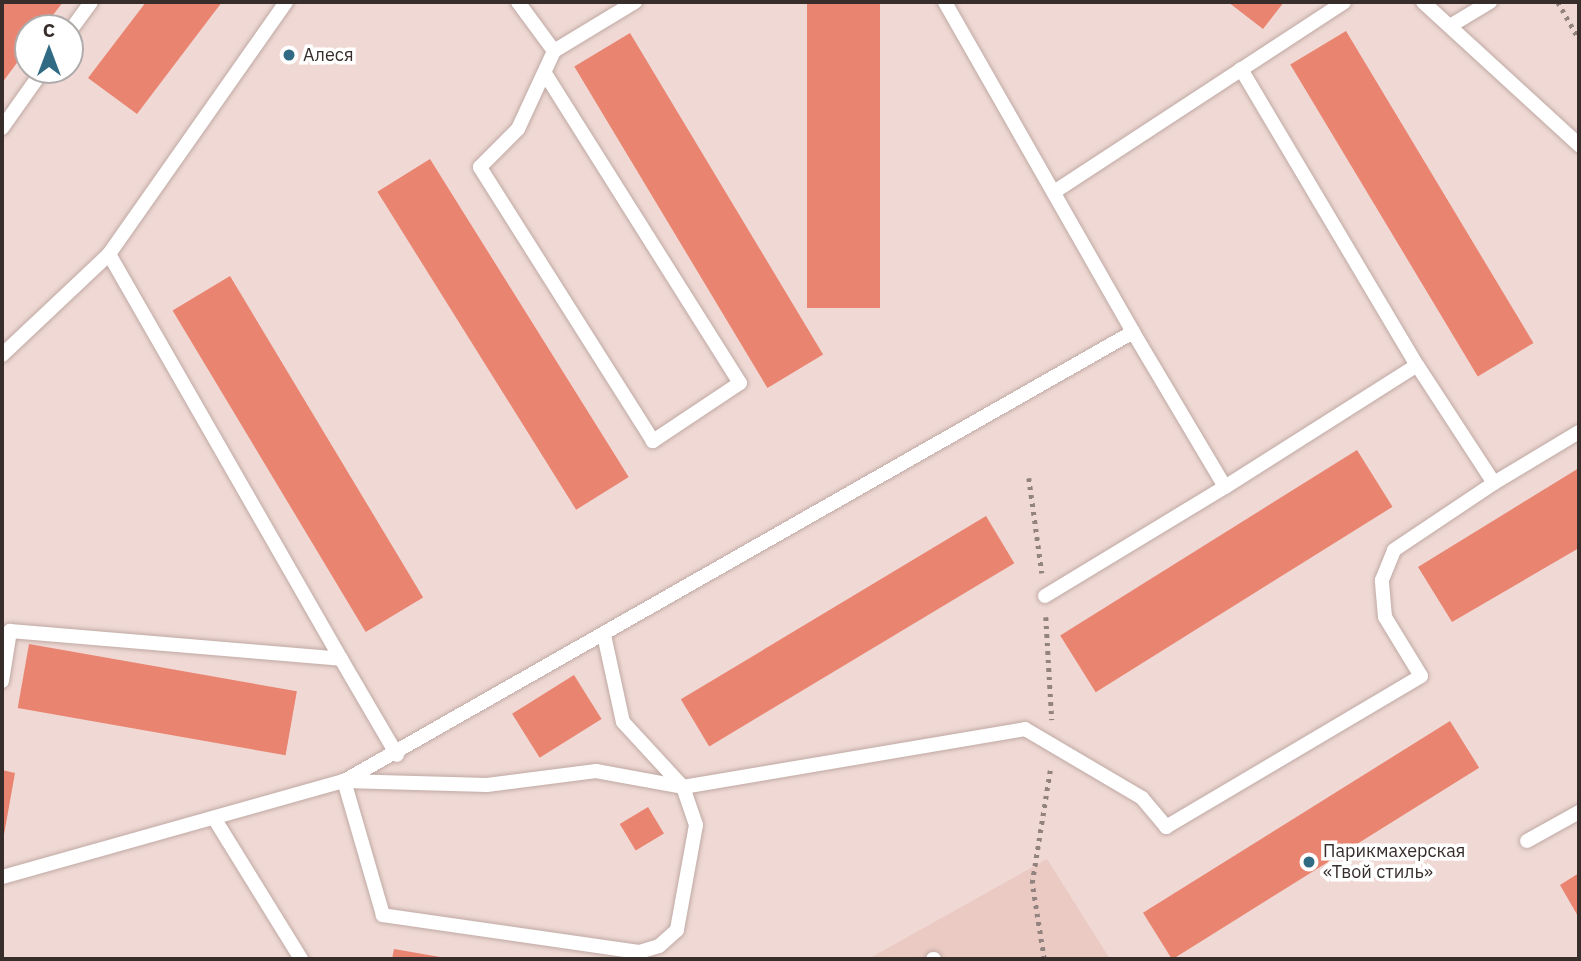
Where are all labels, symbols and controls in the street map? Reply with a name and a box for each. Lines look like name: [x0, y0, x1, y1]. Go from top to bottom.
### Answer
north arrow: [14, 14, 84, 84]
text: С: [43, 18, 55, 42]
place label: Алеся: [303, 44, 354, 66]
marker: Алеся: [281, 47, 297, 63]
place label: Парикмахерская «Твой стиль»: [1323, 841, 1465, 884]
marker: Парикмахерская «Твой стиль»: [1301, 854, 1317, 870]

